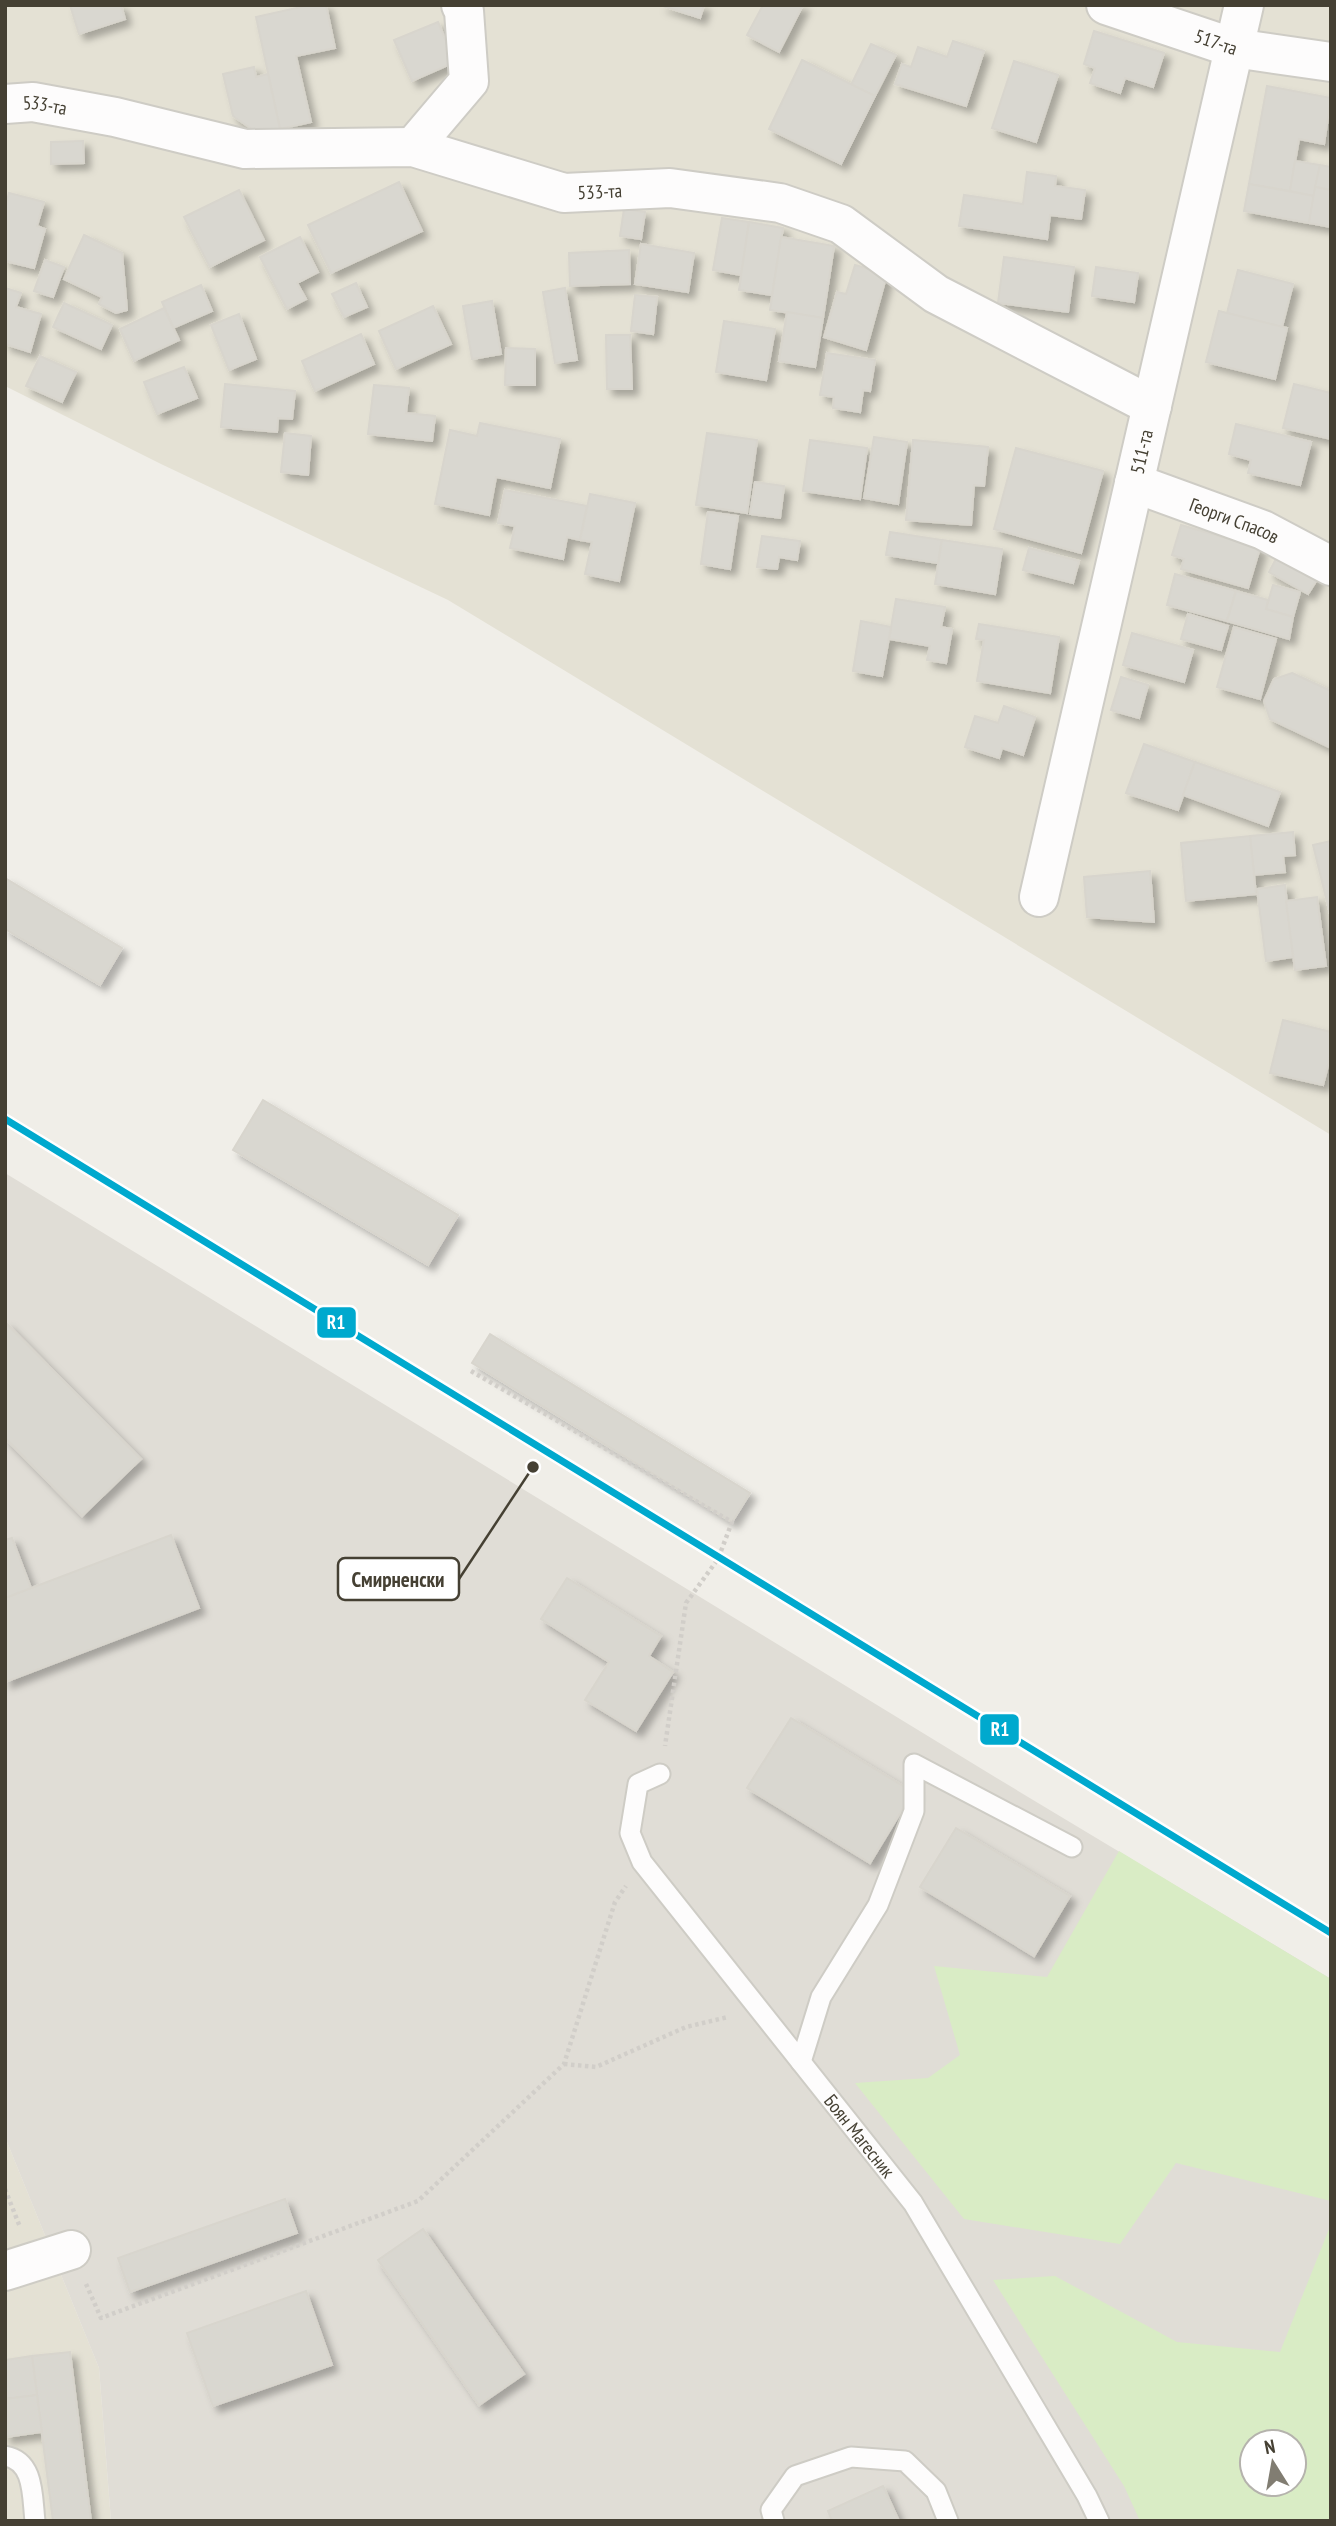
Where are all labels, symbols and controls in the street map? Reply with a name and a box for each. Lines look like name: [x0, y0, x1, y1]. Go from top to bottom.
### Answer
street label: 517-та: [1191, 24, 1240, 60]
street label: 533-та: [22, 90, 69, 120]
street label: 533-та: [577, 178, 623, 204]
street label: 511-та: [1125, 427, 1158, 476]
street label: Георги Спасов: [1186, 492, 1283, 548]
line badge: R1: [316, 1306, 357, 1339]
text: R1: [327, 1310, 345, 1334]
callout: Смирненски: [338, 1558, 459, 1600]
text: Смирненски: [351, 1566, 445, 1593]
line badge: R1: [979, 1713, 1020, 1746]
text: R1: [991, 1717, 1009, 1741]
street label: Боян Магесник: [819, 2089, 900, 2183]
north arrow: [1238, 2428, 1308, 2498]
text: N: [1262, 2434, 1277, 2459]

